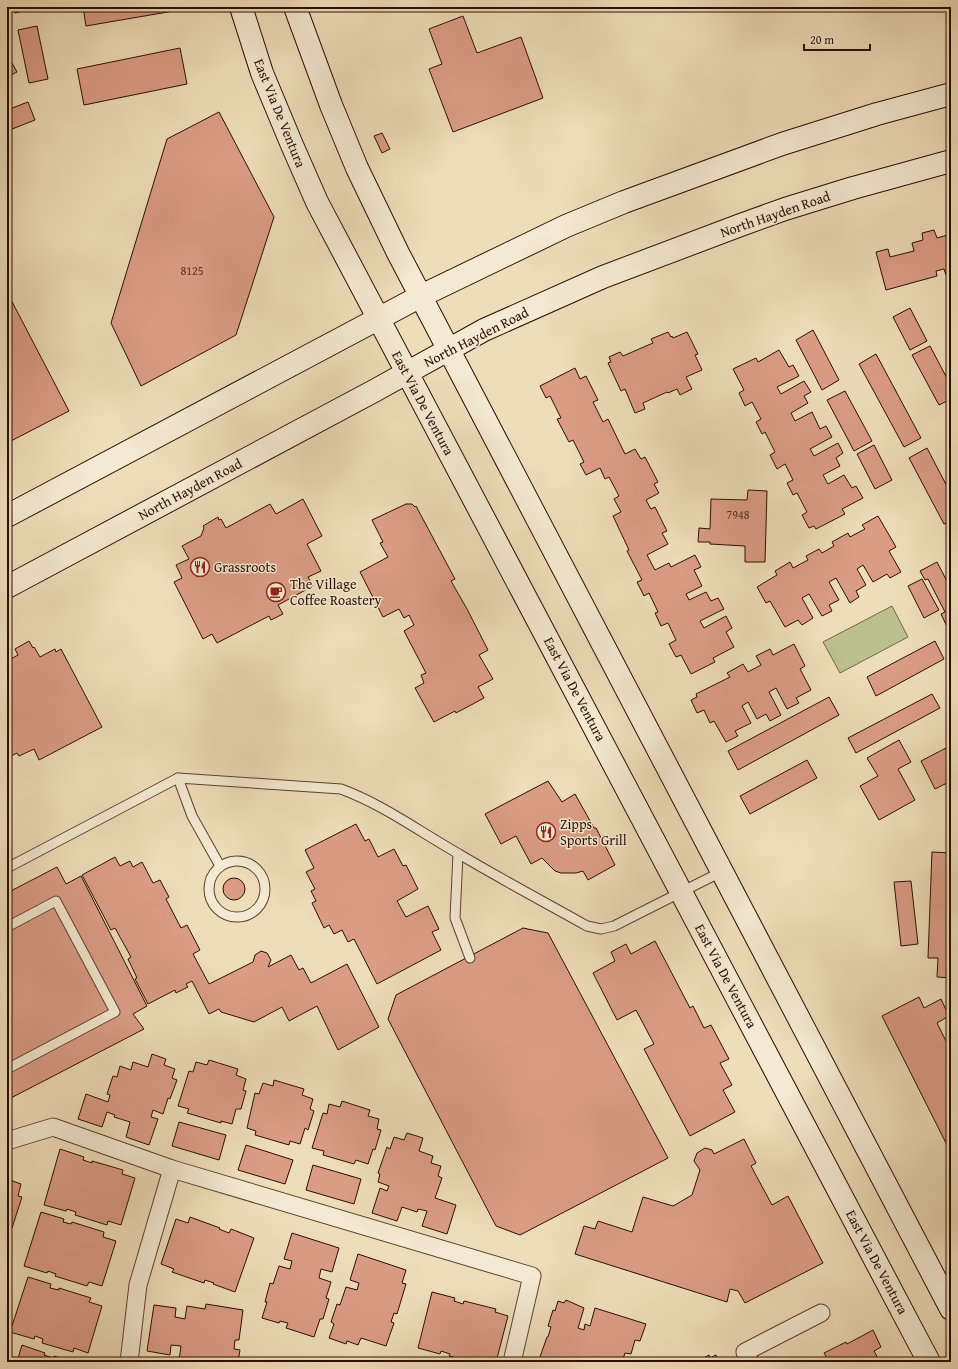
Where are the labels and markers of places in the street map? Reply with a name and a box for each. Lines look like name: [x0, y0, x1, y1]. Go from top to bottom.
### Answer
restaurant icon: Grassroots: [189, 556, 211, 578]
place label: Grassroots: [214, 557, 276, 577]
place label: The Village Coffee Roastery: [290, 574, 382, 610]
cafe icon: The Village Coffee Roastery: [265, 581, 287, 603]
place label: Zipps Sports Grill: [560, 814, 627, 850]
restaurant icon: Zipps Sports Grill: [535, 821, 557, 843]

